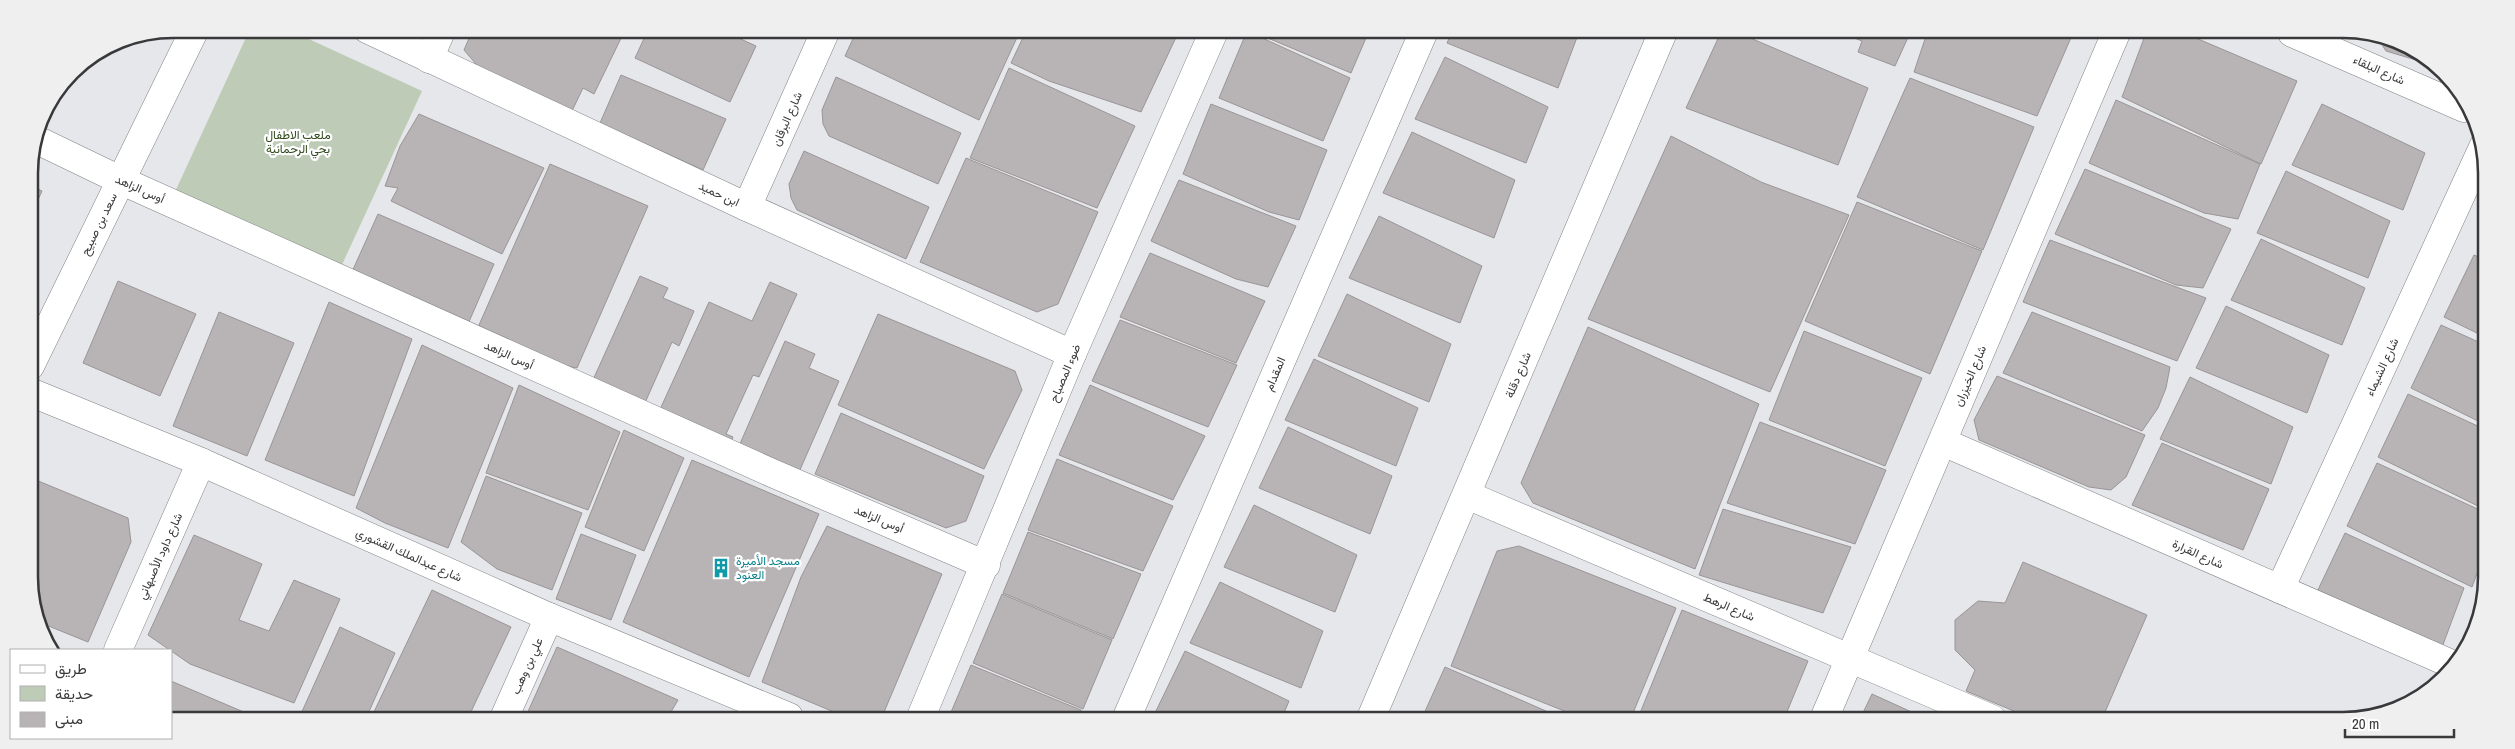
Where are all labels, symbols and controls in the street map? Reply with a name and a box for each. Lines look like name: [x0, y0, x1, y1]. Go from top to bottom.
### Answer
street label: شارع البلقاء: [2350, 51, 2407, 89]
street label: شارع البرقان: [768, 89, 807, 149]
park label: ملعب الاطفال بحي الرحمانية: [265, 127, 331, 159]
street label: أوس الزاهد: [113, 171, 167, 207]
street label: ابن حميد: [696, 178, 742, 210]
street label: سعد بن صبيح: [77, 190, 122, 258]
street label: شارع الشيماء: [2362, 335, 2403, 399]
street label: أوس الزاهد: [482, 337, 536, 373]
street label: ضوء المصباح: [1046, 341, 1085, 405]
street label: شارع الخيزران: [1950, 343, 1991, 409]
street label: شارع دقلة: [1501, 350, 1536, 401]
street label: المقدام: [1261, 355, 1289, 393]
street label: أوس الزاهد: [852, 501, 907, 537]
street label: شارع داود الأصبهاني: [134, 510, 188, 603]
street label: شارع عبدالملك القشوري: [353, 524, 465, 587]
street label: شارع القرارة: [2169, 536, 2226, 573]
place label: مسجد الأميرة العنود: [736, 553, 800, 583]
building icon: مسجد الأميرة العنود: [710, 557, 732, 579]
street label: شارع الرهط: [1700, 589, 1757, 626]
street label: علي بن وهب: [507, 635, 548, 698]
legend: [10, 649, 172, 739]
text: طريق: [55, 658, 87, 679]
text: حديقة: [55, 683, 93, 704]
scale bar: [2345, 706, 2454, 738]
text: مبنى: [55, 708, 83, 729]
text: 20 m: [2352, 713, 2379, 734]

